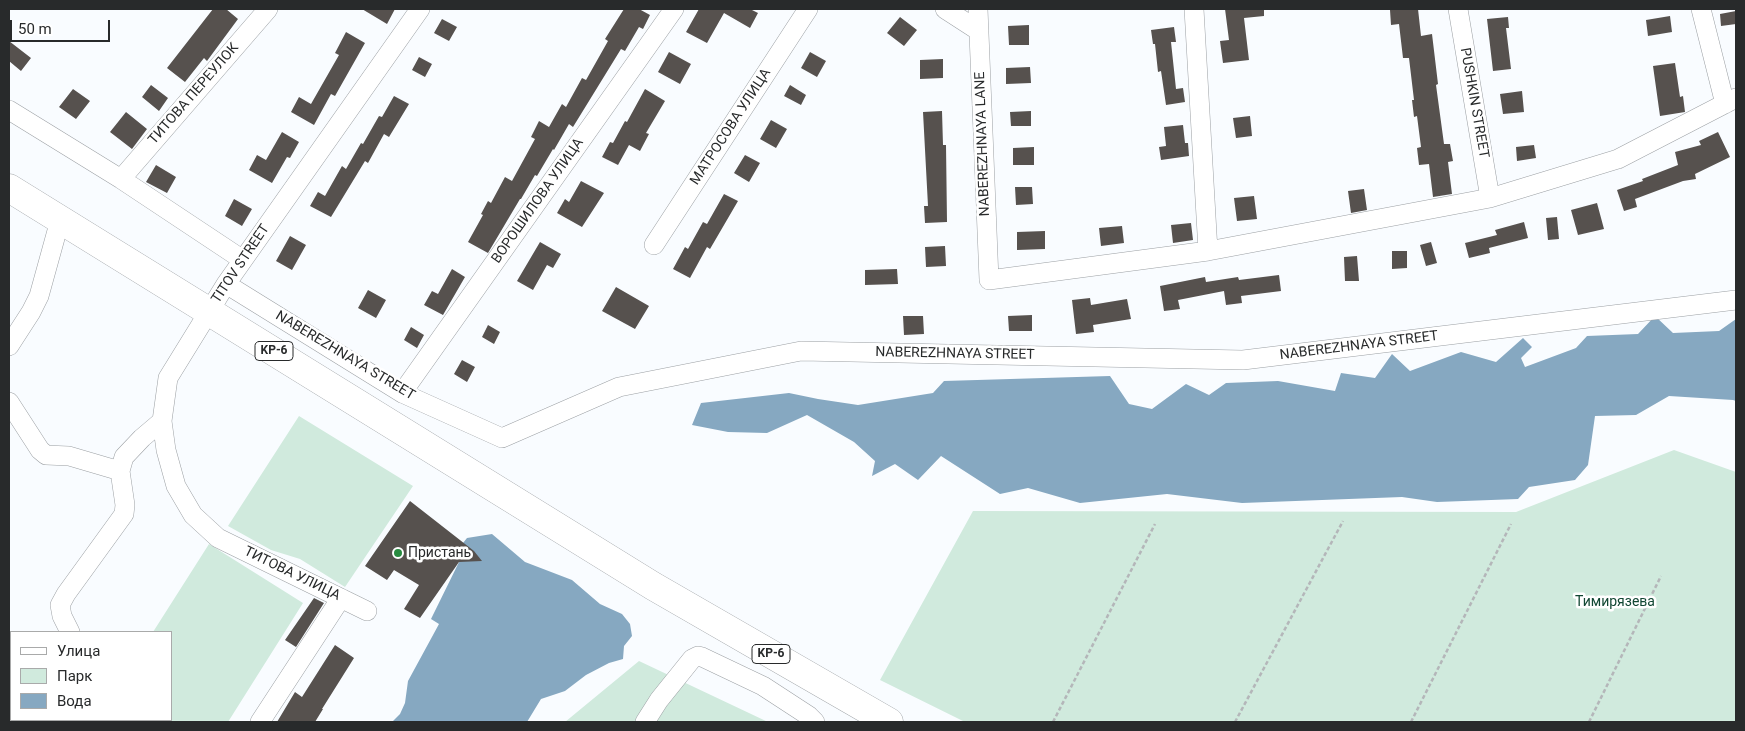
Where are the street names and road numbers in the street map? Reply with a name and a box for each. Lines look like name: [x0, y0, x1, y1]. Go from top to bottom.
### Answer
street label: ТИТОВА ПЕРЕУЛОК: [145, 40, 243, 148]
street label: PUSHKIN STREET: [1456, 46, 1492, 160]
street label: МАТРОСОВА УЛИЦА: [687, 66, 775, 188]
street label: NABEREZHNAYA LANE: [972, 71, 994, 217]
street label: ВОРОШИЛОВА УЛИЦА: [488, 135, 588, 267]
street label: TITOV STREET: [208, 221, 274, 307]
street label: NABEREZHNAYA STREET: [272, 308, 418, 404]
street label: NABEREZHNAYA STREET: [1279, 328, 1439, 364]
road number: KP-6: [255, 342, 293, 361]
street label: NABEREZHNAYA STREET: [875, 344, 1035, 364]
street label: ТИТОВА УЛИЦА: [241, 543, 343, 605]
road number: KP-6: [752, 644, 790, 664]

